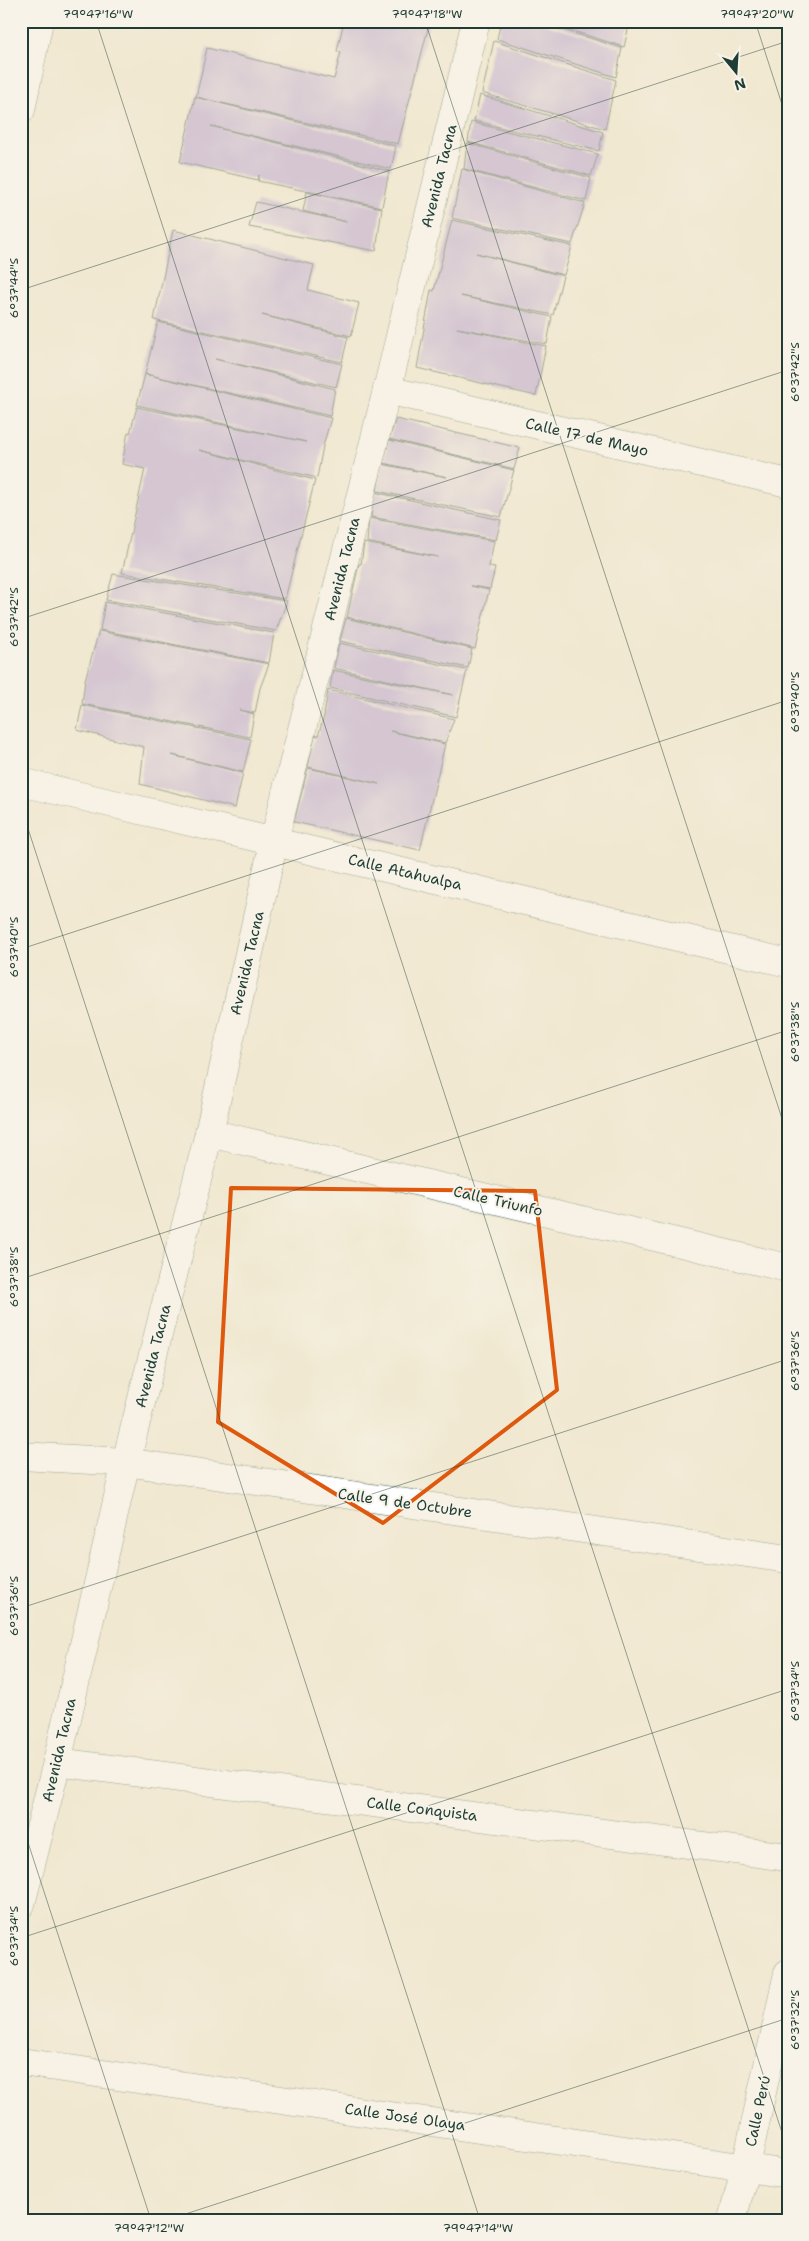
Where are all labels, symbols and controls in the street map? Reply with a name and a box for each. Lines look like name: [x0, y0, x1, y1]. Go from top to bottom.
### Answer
text: 79°47'16"W: [63, 6, 133, 22]
text: 79°47'18"W: [391, 6, 463, 22]
text: 79°47'20"W: [720, 6, 794, 22]
north arrow: [712, 48, 762, 98]
text: N: [732, 74, 748, 95]
street label: Avenida Tacna: [416, 121, 462, 230]
text: 6°37'44"S: [6, 257, 22, 318]
text: 6°37'42"S: [787, 342, 803, 402]
street label: Calle 17 de Mayo: [523, 413, 651, 461]
street label: Avenida Tacna: [319, 514, 365, 623]
text: 6°37'42"S: [6, 587, 22, 647]
text: 6°37'40"S: [787, 671, 803, 732]
street label: Calle Atahualpa: [346, 849, 465, 895]
street label: Avenida Tacna: [225, 908, 269, 1017]
text: 6°37'40"S: [6, 916, 22, 977]
text: 6°37'38"S: [787, 1001, 803, 1062]
street label: Calle Triunfo: [451, 1181, 545, 1221]
text: 6°37'38"S: [6, 1246, 22, 1307]
street label: Avenida Tacna: [130, 1301, 176, 1410]
text: 6°37'36"S: [787, 1331, 803, 1391]
street label: Calle 9 de Octubre: [336, 1484, 474, 1522]
text: 6°37'36"S: [6, 1576, 22, 1636]
text: 6°37'34"S: [787, 1660, 803, 1721]
street label: Avenida Tacna: [37, 1695, 81, 1804]
street label: Calle Conquista: [365, 1792, 479, 1826]
text: 6°37'34"S: [6, 1905, 22, 1966]
text: 6°37'32"S: [787, 1990, 803, 2050]
street label: Calle Perú: [741, 2074, 775, 2148]
street label: Calle José Olaya: [343, 2099, 467, 2135]
text: 79°47'12"W: [114, 2220, 184, 2236]
text: 79°47'14"W: [443, 2220, 513, 2236]

